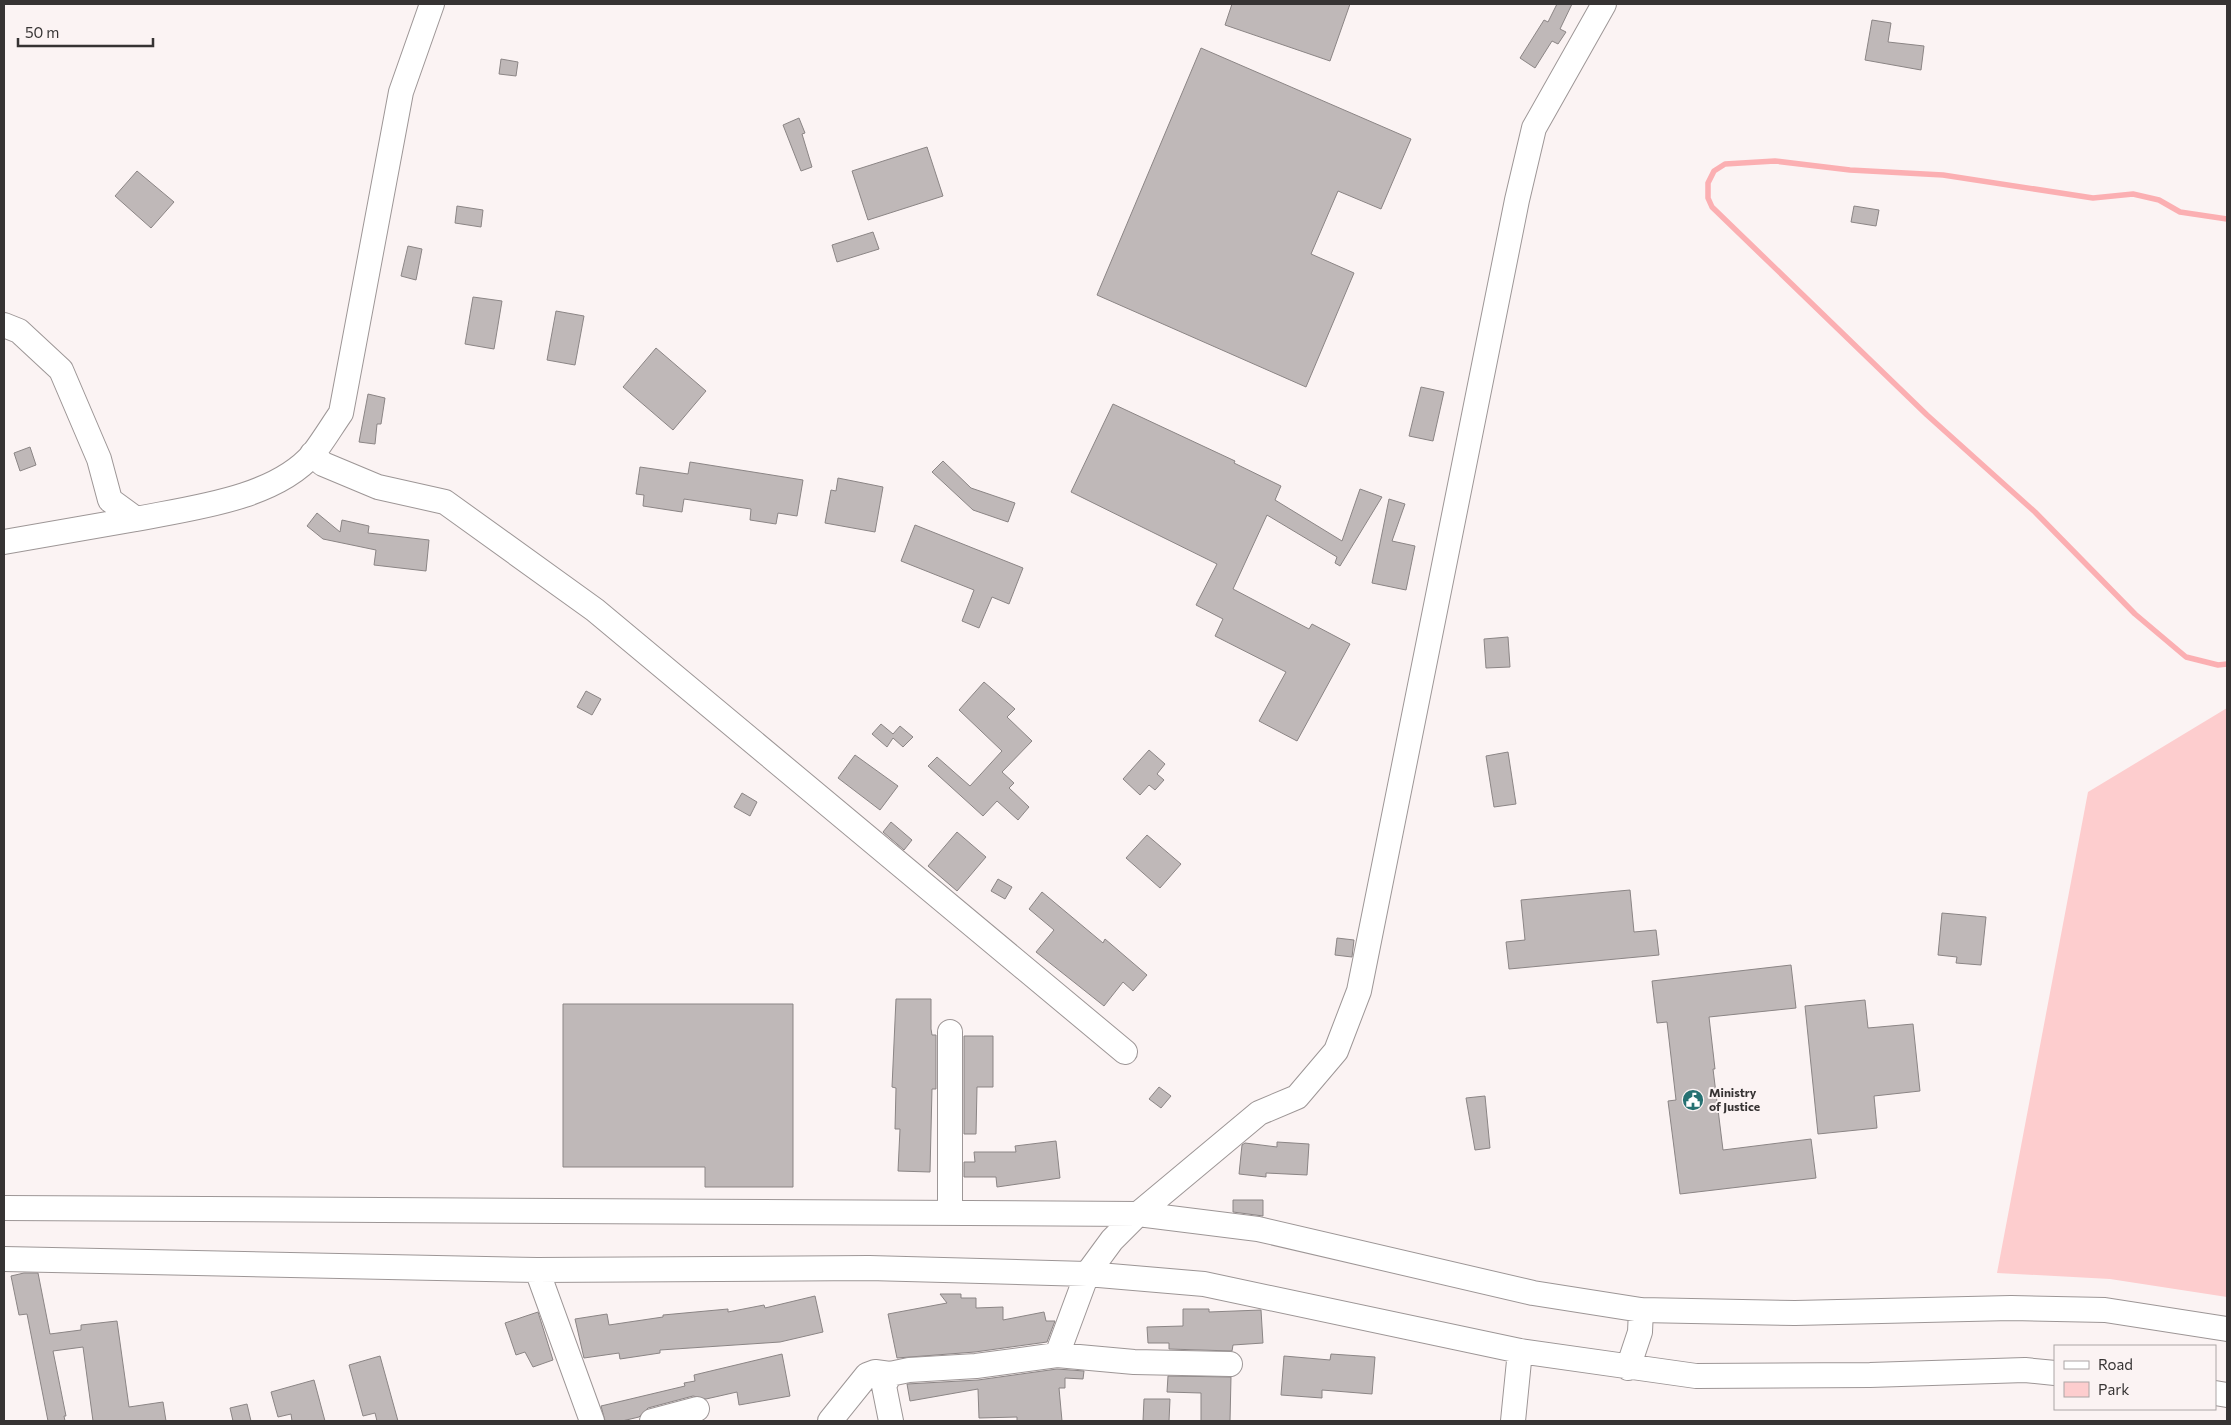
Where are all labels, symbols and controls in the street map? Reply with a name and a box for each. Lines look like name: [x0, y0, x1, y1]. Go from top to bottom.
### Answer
scale bar: [18, 15, 152, 47]
text: 50 m: [25, 23, 59, 41]
place label: Ministry of Justice: [1709, 1085, 1760, 1114]
public building icon: Ministry of Justice: [1681, 1088, 1705, 1112]
legend: [2054, 1345, 2216, 1410]
text: Road: [2098, 1355, 2133, 1373]
text: Park: [2098, 1380, 2129, 1398]

